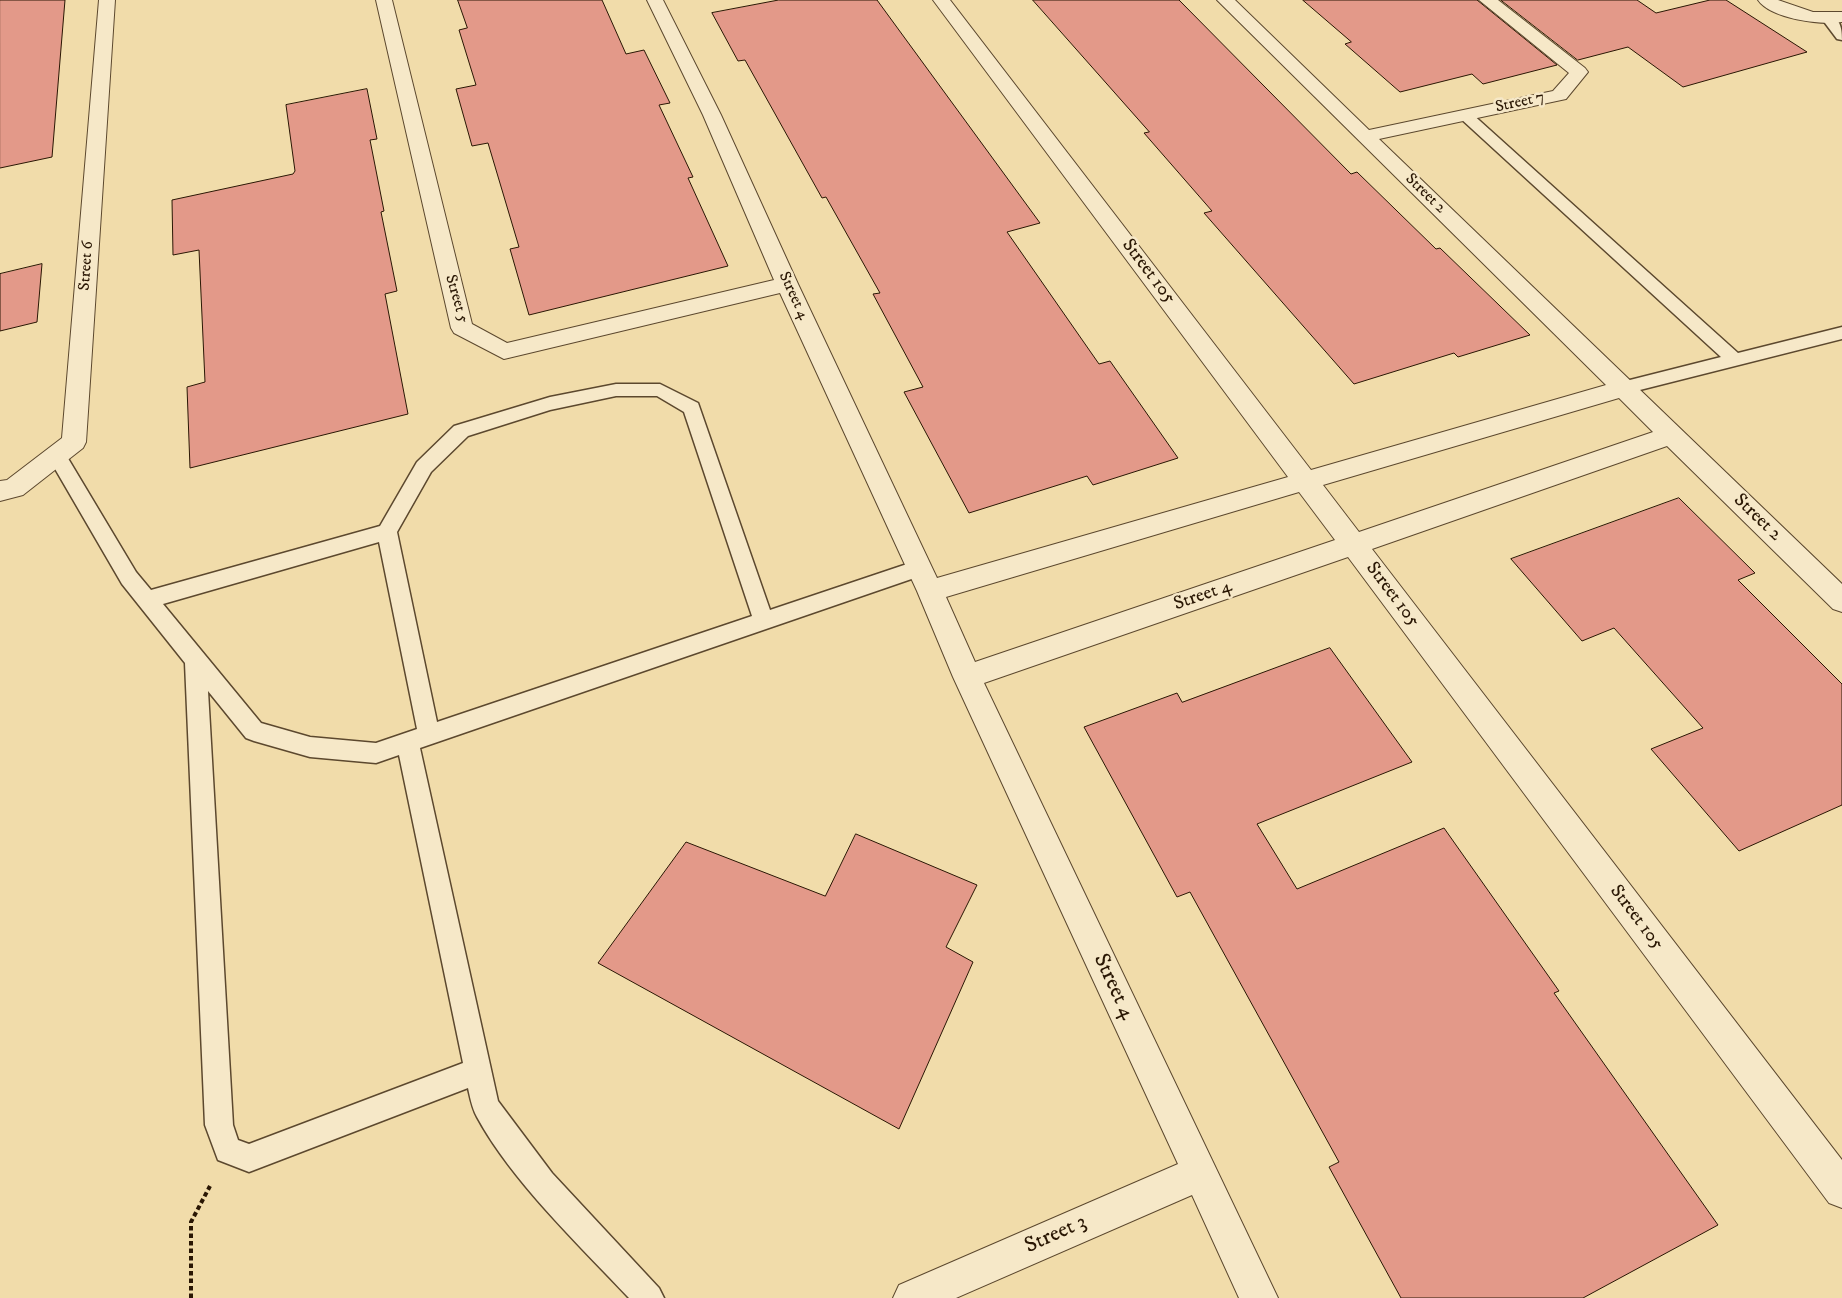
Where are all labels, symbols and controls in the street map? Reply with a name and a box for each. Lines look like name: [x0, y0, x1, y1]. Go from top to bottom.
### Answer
street label: Street 7: [1494, 88, 1546, 118]
street label: Street 2: [1401, 170, 1449, 218]
street label: Street 105: [1116, 235, 1180, 309]
street label: Street 6: [76, 241, 98, 291]
street label: Street 4: [774, 269, 812, 323]
street label: Street 5: [440, 273, 472, 325]
street label: Street 2: [1728, 490, 1786, 546]
street label: Street 105: [1360, 558, 1424, 632]
street label: Street 4: [1171, 575, 1235, 617]
street label: Street 105: [1604, 881, 1668, 955]
street label: Street 4: [1086, 950, 1140, 1024]
street label: Street 3: [1021, 1210, 1091, 1260]

